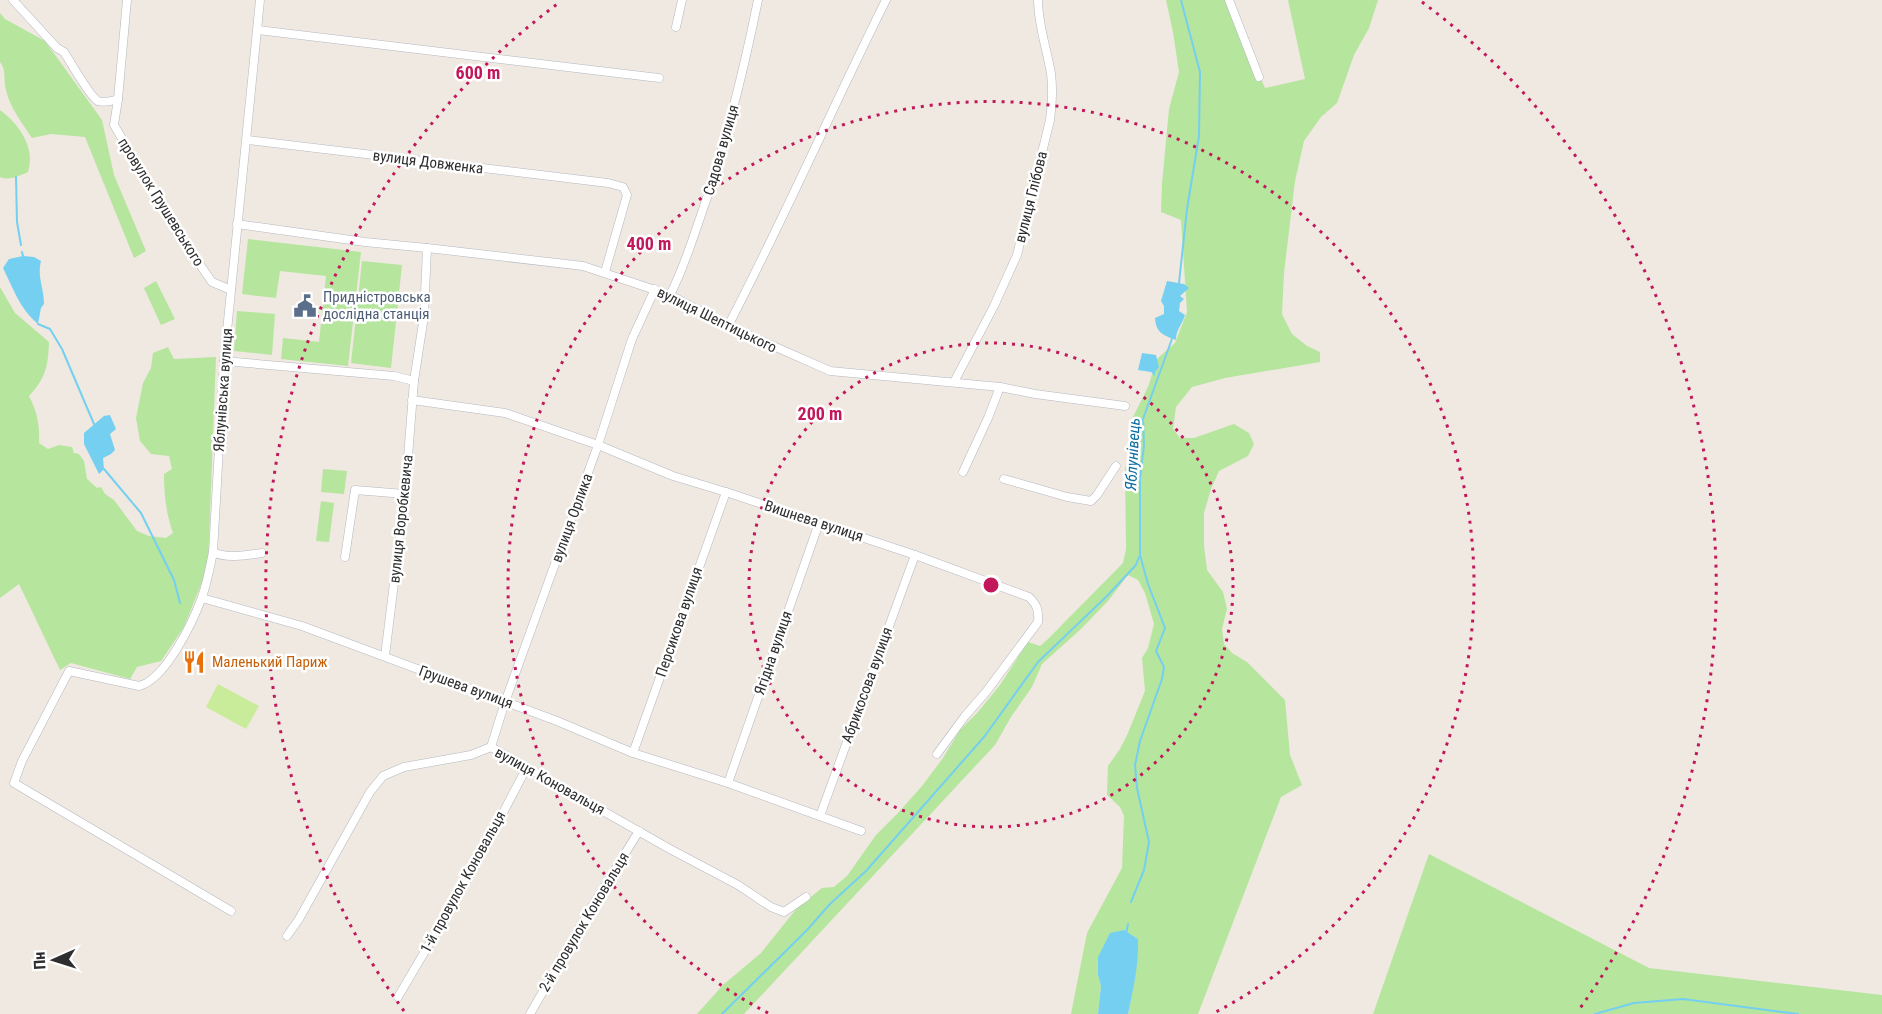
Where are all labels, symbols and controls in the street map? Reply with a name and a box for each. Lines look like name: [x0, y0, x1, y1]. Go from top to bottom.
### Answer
text: 600 m: [456, 62, 500, 83]
street label: Садова вулиця: [699, 103, 743, 197]
street label: провулок Грушевського: [114, 134, 208, 270]
street label: вулиця Довженка: [372, 146, 484, 178]
street label: вулиця Глібова: [1011, 149, 1051, 245]
text: 400 m: [627, 233, 671, 254]
street label: вулиця Шептицького: [654, 283, 780, 357]
place label: Придністровська дослідна станція: [323, 288, 431, 323]
public building icon: Придністровська дослідна станція: [292, 293, 318, 319]
street label: Яблунівська вулиця: [210, 327, 236, 453]
text: 200 m: [798, 403, 842, 424]
water label: Яблунівець: [1121, 417, 1144, 492]
street label: вулиця Воробкевича: [385, 454, 417, 584]
street label: вулиця Орлика: [548, 471, 596, 565]
street label: Вишнева вулиця: [762, 497, 866, 545]
street label: Персикова вулиця: [652, 565, 706, 679]
centre of rings: [981, 575, 1001, 595]
street label: Ягідна вулиця: [750, 609, 796, 697]
street label: Абрикосова вулиця: [838, 625, 896, 745]
restaurant icon: Маленький Париж: [181, 649, 207, 675]
place label: Маленький Париж: [212, 653, 327, 671]
street label: Грушева вулиця: [416, 662, 516, 712]
street label: вулиця Коновальця: [492, 743, 608, 819]
street label: 1-й провулок Коновальця: [416, 808, 510, 956]
street label: 2-й провулок Коновальця: [535, 849, 633, 995]
north arrow: [24, 930, 84, 990]
text: Пн: [30, 951, 49, 970]

